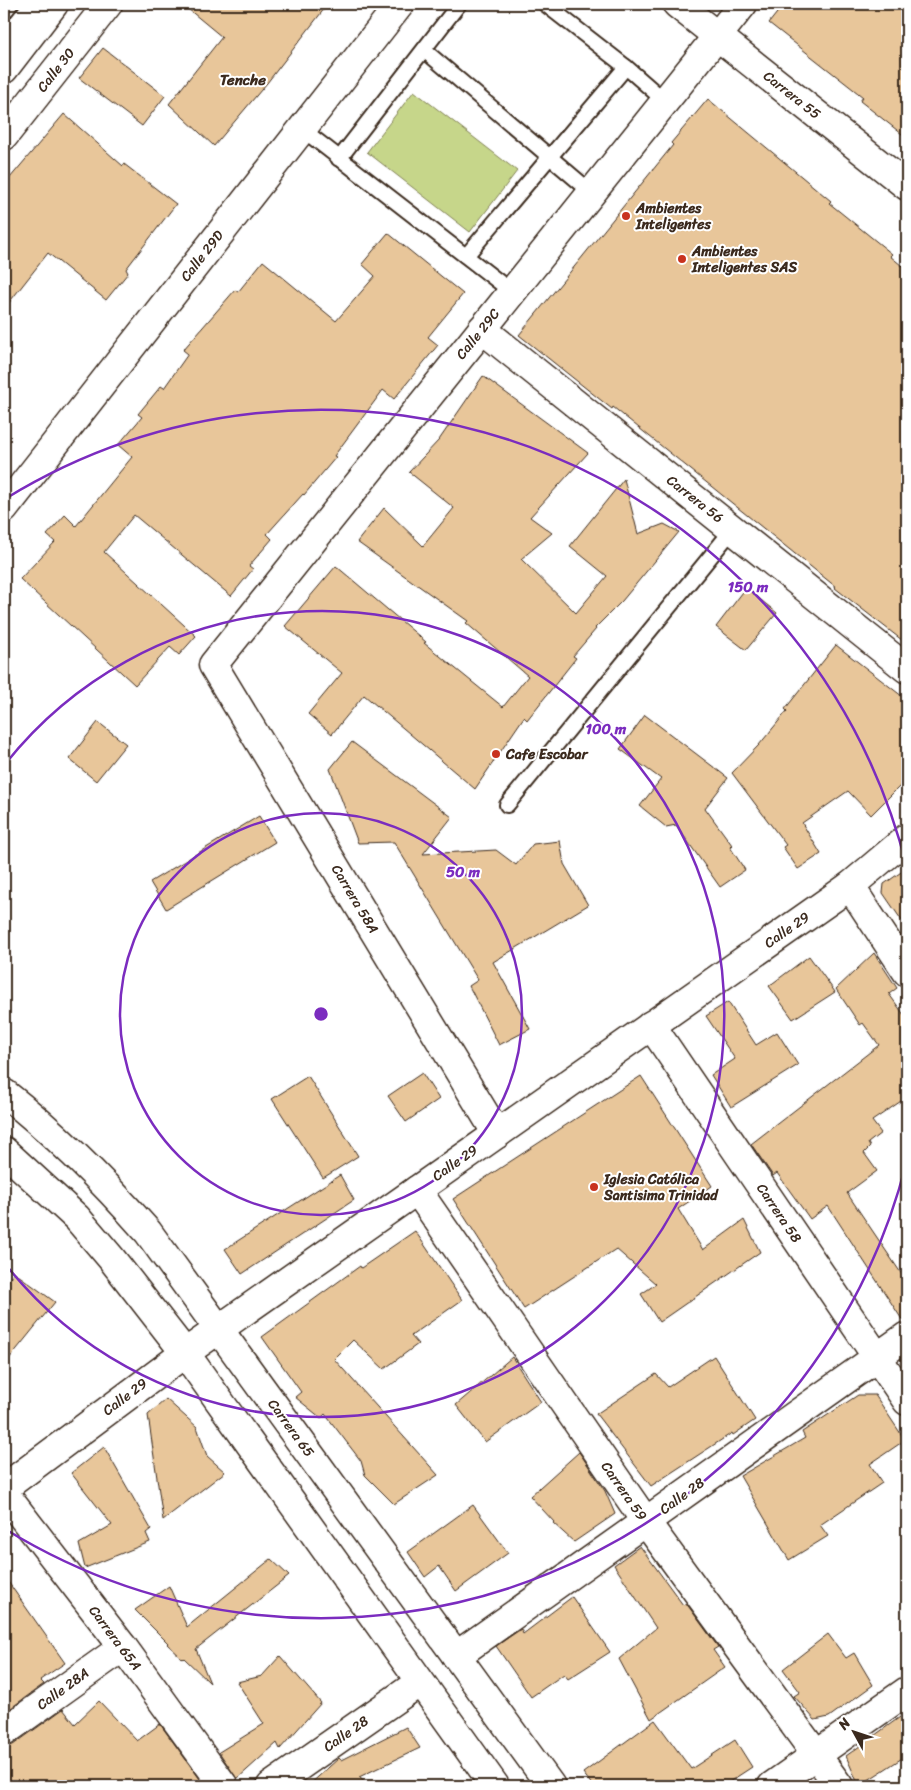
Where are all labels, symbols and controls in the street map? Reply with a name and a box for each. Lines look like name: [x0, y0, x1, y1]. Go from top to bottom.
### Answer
street label: Calle 30: [30, 42, 82, 98]
street label: Carrera 55: [758, 64, 827, 126]
district label: Tenche: [220, 67, 266, 93]
place label: Ambientes Inteligentes: [635, 196, 711, 237]
marker: Ambientes Inteligentes: [620, 210, 632, 222]
street label: Calle 29D: [174, 224, 231, 287]
place label: Ambientes Inteligentes SAS: [691, 239, 798, 280]
marker: Ambientes Inteligentes SAS: [676, 253, 688, 265]
street label: Calle 29C: [449, 303, 507, 365]
street label: Carrera 56: [661, 468, 729, 530]
text: 150 m: [728, 574, 769, 600]
text: 100 m: [586, 716, 627, 742]
place label: Cafe Escobar: [505, 742, 589, 767]
marker: Cafe Escobar: [490, 748, 502, 760]
text: 50 m: [446, 859, 481, 885]
street label: Carrera 58A: [324, 860, 386, 938]
street label: Calle 29: [759, 905, 815, 955]
centre of rings: [312, 1005, 330, 1023]
street label: Calle 29: [427, 1138, 483, 1188]
place label: Iglesia Católica Santisima Trinidad: [603, 1167, 719, 1208]
street label: Carrera 58: [750, 1178, 809, 1249]
marker: Iglesia Católica Santisima Trinidad: [588, 1181, 600, 1193]
street label: Calle 29: [97, 1371, 153, 1422]
street label: Carrera 65: [261, 1393, 321, 1463]
street label: Carrera 59: [594, 1456, 654, 1526]
street label: Calle 28: [654, 1471, 710, 1521]
street label: Carrera 65A: [82, 1600, 148, 1676]
street label: Calle 28A: [31, 1661, 95, 1717]
north arrow: [828, 1708, 878, 1758]
street label: Calle 28: [318, 1709, 375, 1759]
text: N: [831, 1712, 857, 1736]

